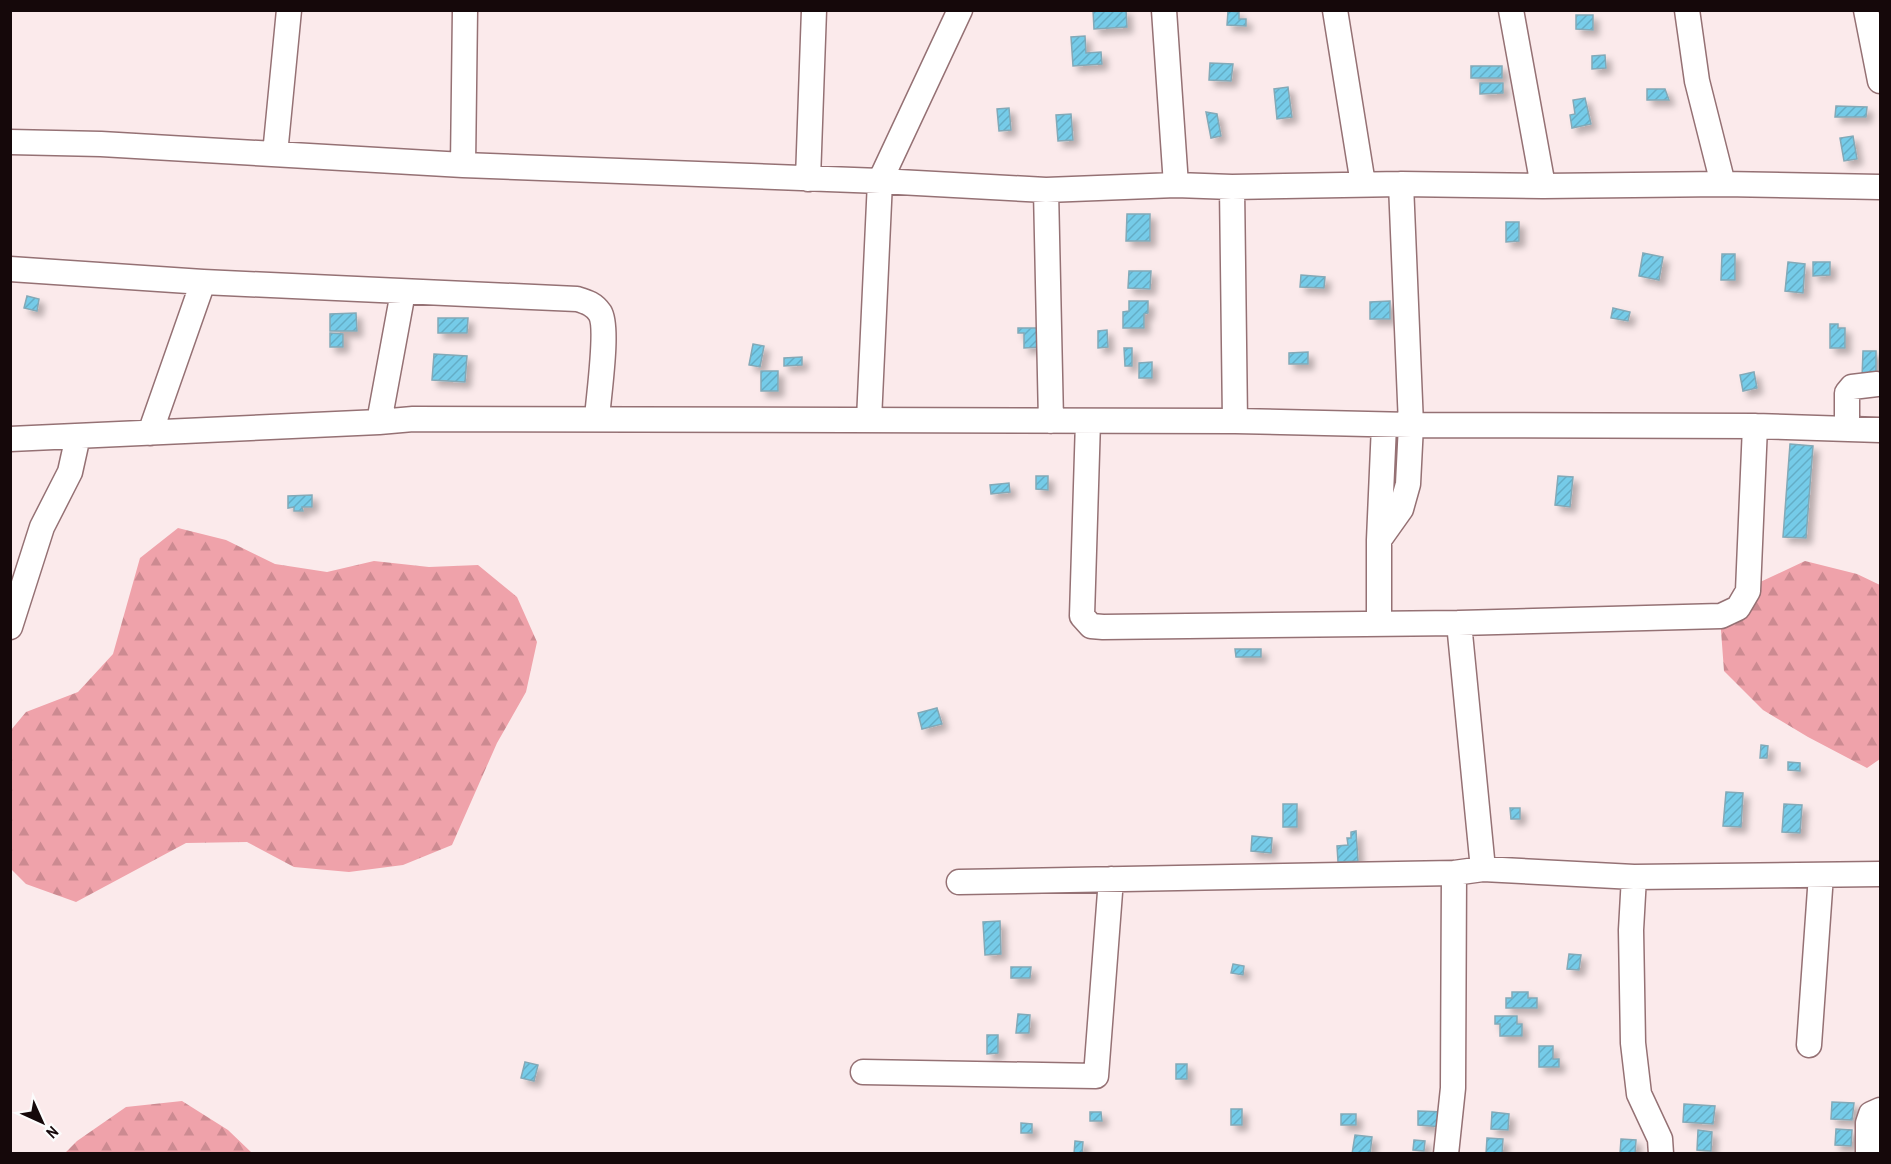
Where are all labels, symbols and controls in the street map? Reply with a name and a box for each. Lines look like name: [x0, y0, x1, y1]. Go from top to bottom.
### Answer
north arrow: [12, 1092, 72, 1152]
text: N: [41, 1121, 64, 1144]

